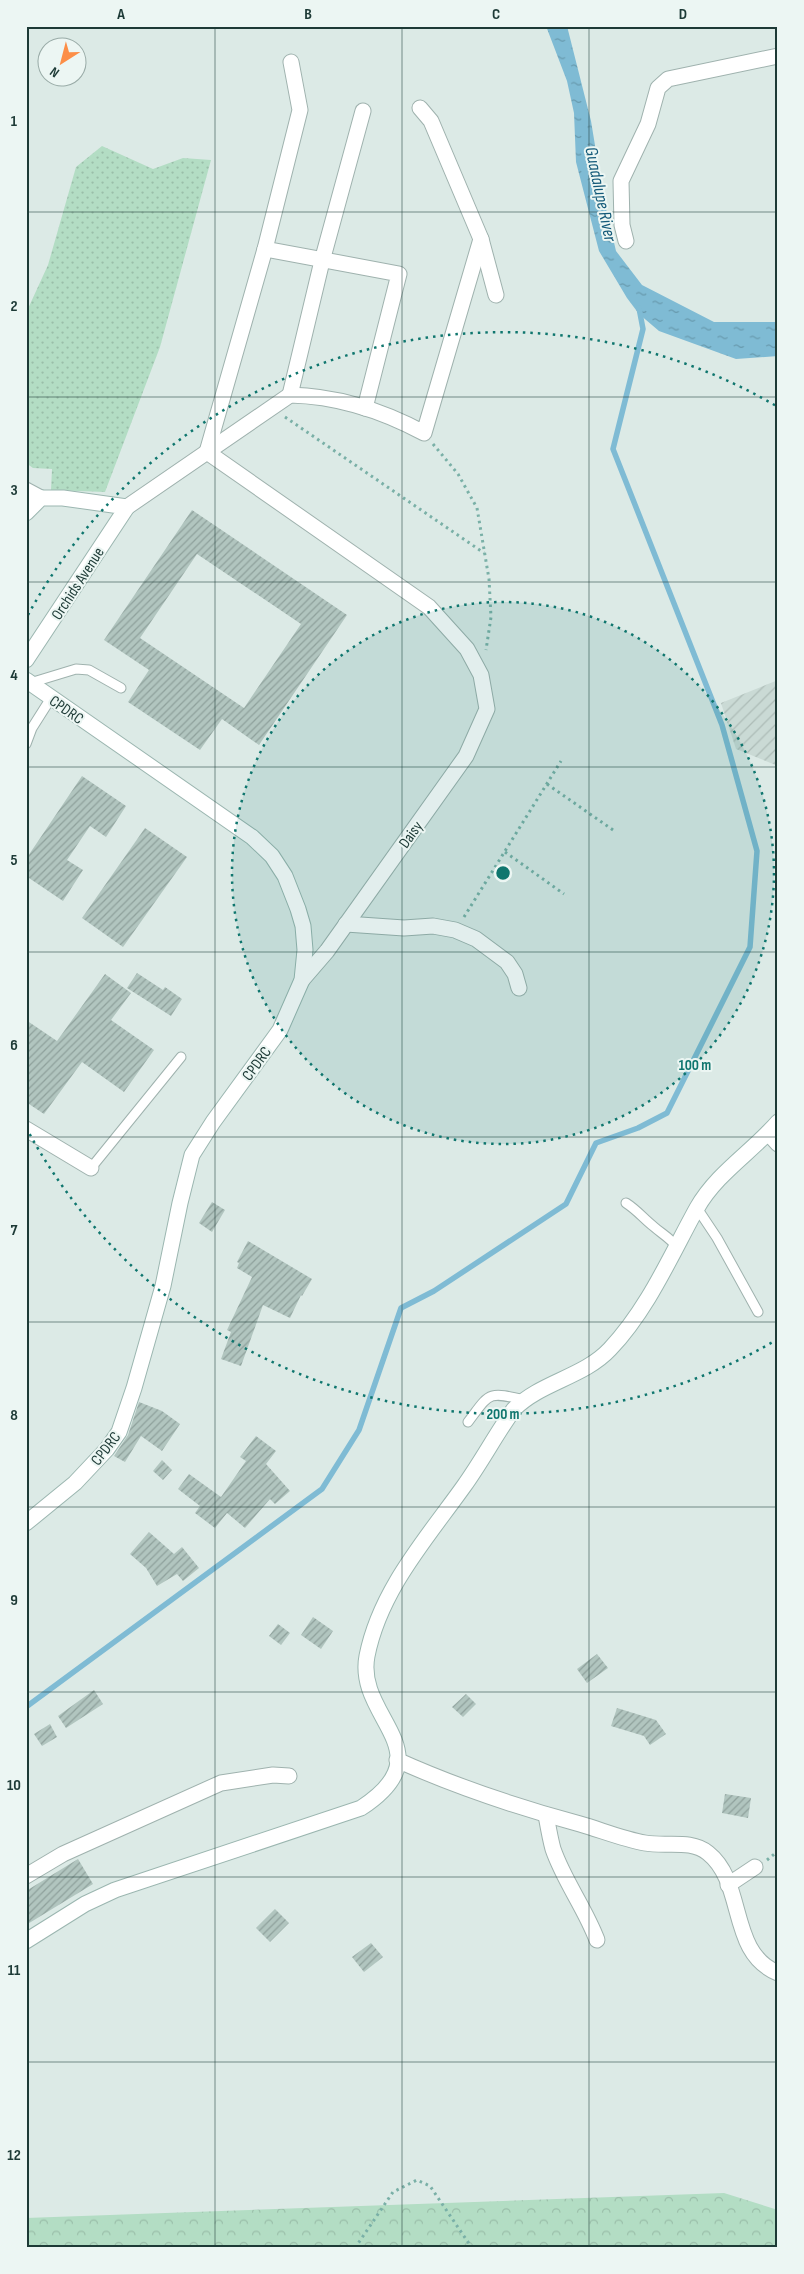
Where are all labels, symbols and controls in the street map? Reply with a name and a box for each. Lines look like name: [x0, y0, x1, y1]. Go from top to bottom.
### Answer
text: A: [116, 5, 125, 24]
text: B: [304, 5, 312, 24]
text: C: [492, 5, 500, 24]
text: D: [679, 5, 687, 24]
north arrow: [38, 38, 88, 88]
text: N: [47, 63, 63, 81]
text: 1: [11, 112, 18, 131]
water label: Guadalupe River: [580, 145, 621, 244]
text: 2: [10, 297, 18, 316]
text: 3: [10, 481, 18, 500]
street label: Orchids Avenue: [48, 544, 109, 624]
text: 4: [10, 666, 18, 685]
street label: CPDRC: [45, 692, 87, 729]
street label: Daisy: [395, 818, 427, 852]
text: 5: [10, 851, 18, 870]
centre of rings: [494, 864, 512, 882]
text: 6: [10, 1036, 18, 1055]
street label: CPDRC: [239, 1043, 276, 1085]
text: 100 m: [679, 1056, 711, 1075]
text: 7: [11, 1221, 18, 1240]
text: 200 m: [486, 1405, 520, 1424]
text: 8: [10, 1406, 18, 1425]
street label: CPDRC: [87, 1428, 125, 1470]
text: 9: [10, 1591, 18, 1610]
text: 10: [7, 1776, 21, 1795]
text: 11: [8, 1961, 21, 1980]
text: 12: [7, 2146, 21, 2165]

